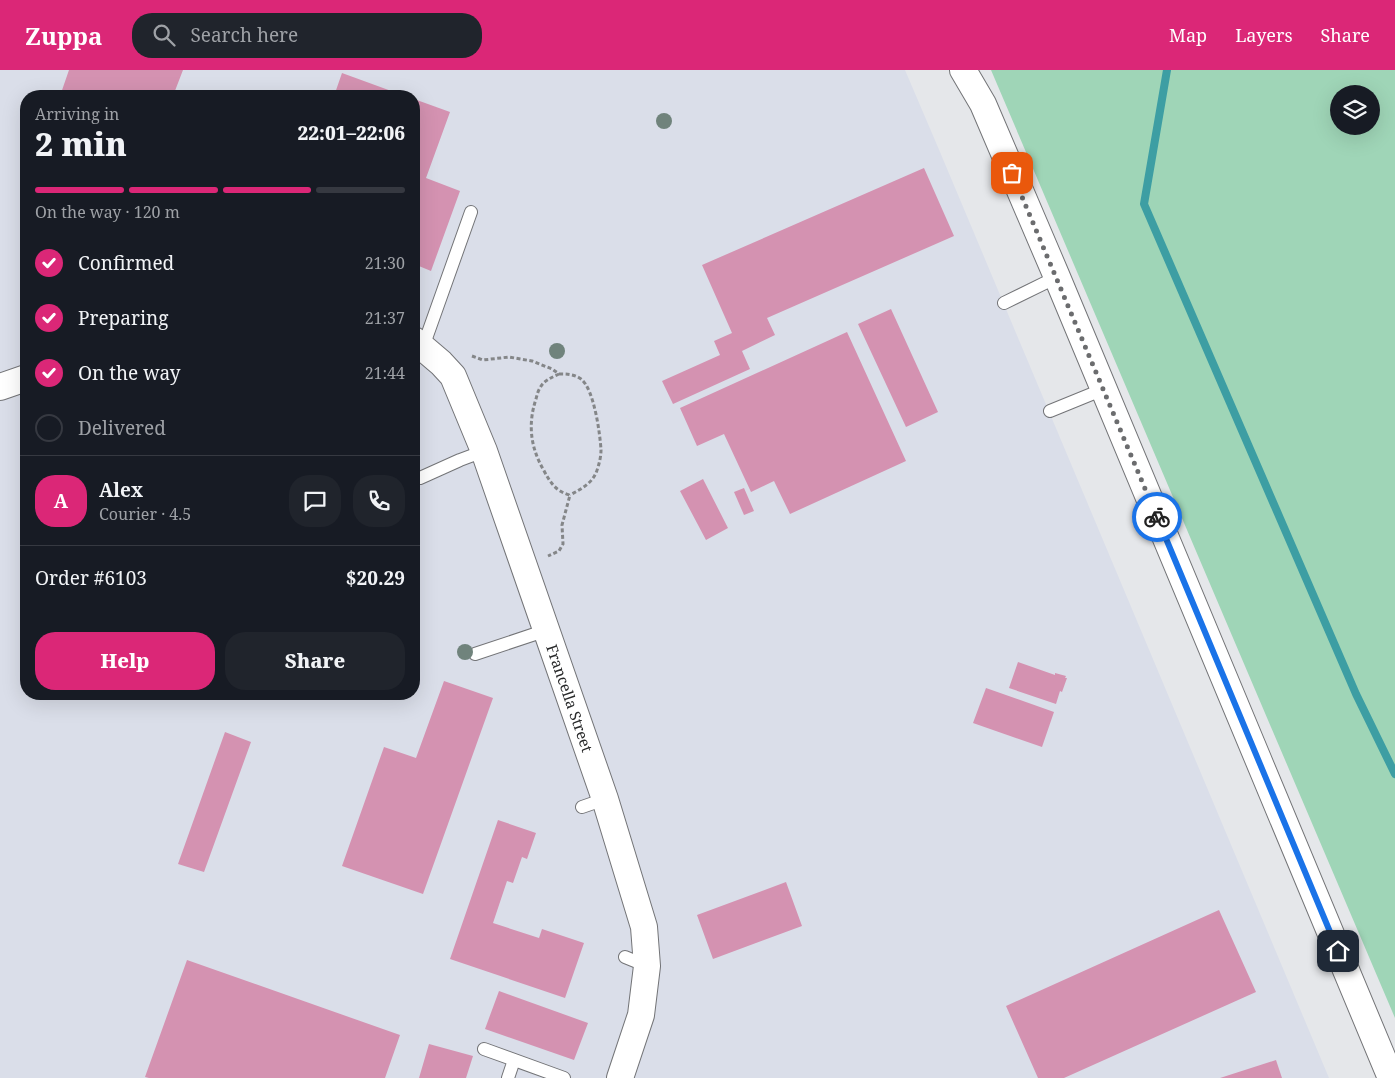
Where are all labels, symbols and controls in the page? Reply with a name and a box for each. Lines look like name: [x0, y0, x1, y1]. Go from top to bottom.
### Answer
search box: [132, 13, 482, 58]
text: Zuppa: [25, 19, 102, 52]
icon: search: [150, 21, 178, 49]
text: Search here: [190, 22, 298, 48]
text: Map: [1169, 23, 1207, 47]
text: Layers: [1235, 23, 1293, 47]
text: Share: [1321, 23, 1370, 47]
map controls: [1330, 85, 1380, 135]
button: layers: [1330, 85, 1380, 135]
text: Arriving in: [35, 103, 119, 125]
text: 22:01–22:06: [297, 120, 405, 146]
text: 2 min: [35, 122, 127, 165]
pin: [991, 152, 1033, 194]
icon: bag: [998, 159, 1026, 187]
text: On the way · 120 m: [35, 201, 180, 223]
icon: check: [35, 249, 63, 277]
text: Confirmed: [78, 250, 174, 276]
text: 21:30: [365, 252, 405, 274]
icon: check: [35, 304, 63, 332]
text: Preparing: [78, 305, 168, 331]
text: 21:37: [365, 307, 405, 329]
icon: check: [35, 359, 63, 387]
text: On the way: [78, 360, 181, 386]
text: 21:44: [365, 362, 405, 384]
text: Delivered: [78, 415, 166, 441]
button: chat: [289, 475, 341, 527]
button: phone: [353, 475, 405, 527]
text: Alex: [99, 477, 143, 503]
text: A: [54, 488, 68, 514]
courier: [1132, 492, 1182, 542]
text: Courier · 4.5: [99, 503, 191, 525]
icon: bike: [1143, 503, 1171, 531]
text: Order #6103: [35, 565, 147, 591]
text: $20.29: [346, 565, 405, 591]
button: Help: [35, 632, 215, 690]
button: Share: [225, 632, 405, 690]
street label: Francella Street: [542, 641, 598, 755]
pin: [1317, 930, 1359, 972]
icon: home: [1324, 937, 1352, 965]

